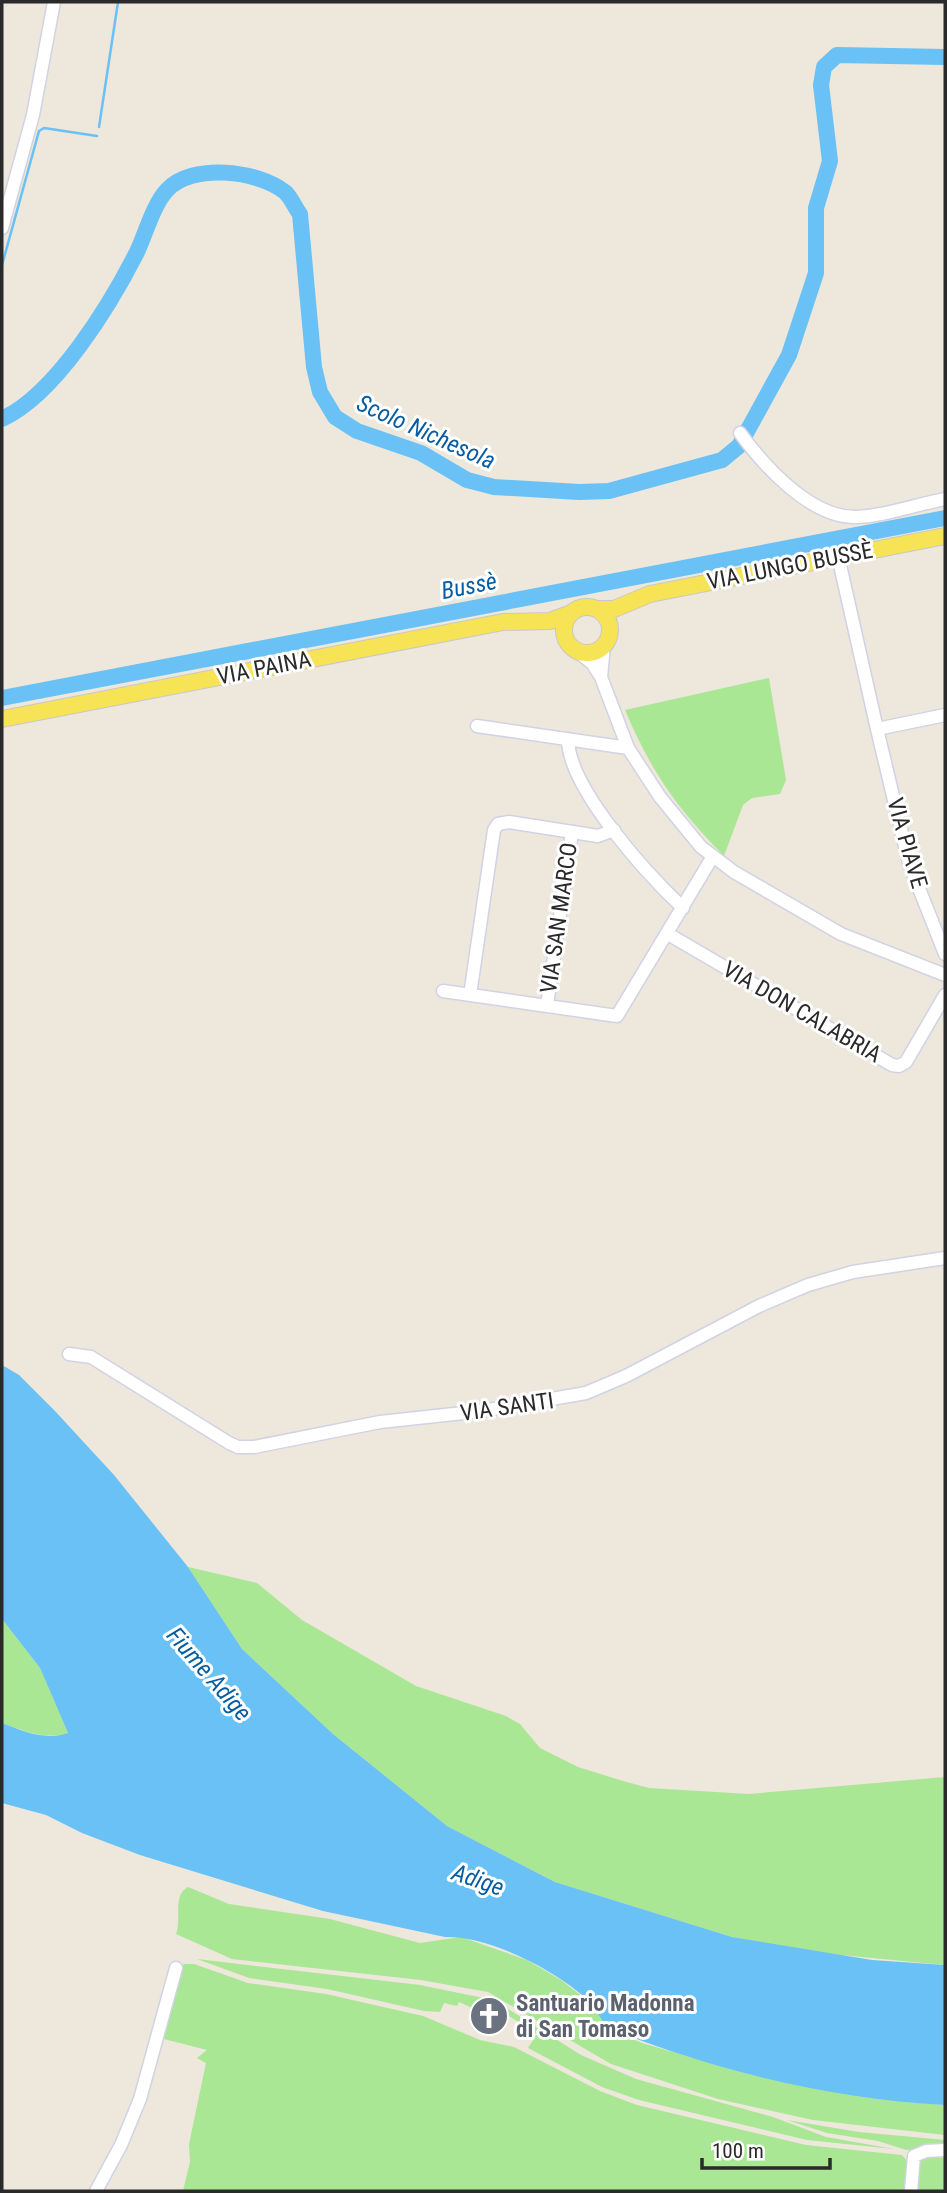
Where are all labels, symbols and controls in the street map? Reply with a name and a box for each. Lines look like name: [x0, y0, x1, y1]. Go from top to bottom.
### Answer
water label: Scolo Nichesola: [352, 389, 500, 475]
street label: VIA LUNGO BUSSÈ: [705, 536, 875, 595]
water label: Bussè: [439, 567, 499, 605]
street label: VIA PAINA: [215, 646, 313, 690]
street label: VIA PIAVE: [881, 795, 933, 891]
street label: VIA SAN MARCO: [535, 841, 583, 995]
street label: VIA DON CALABRIA: [718, 956, 886, 1068]
street label: VIA SANTI: [458, 1387, 556, 1427]
water label: Fiume Adige: [161, 1622, 257, 1726]
water label: Adige: [448, 1858, 508, 1902]
place label: Santuario Madonna di San Tomaso: [516, 1990, 695, 2043]
church icon: Santuario Madonna di San Tomaso: [468, 1995, 510, 2037]
scale bar: [702, 2126, 830, 2170]
text: 100 m: [712, 2139, 764, 2163]

